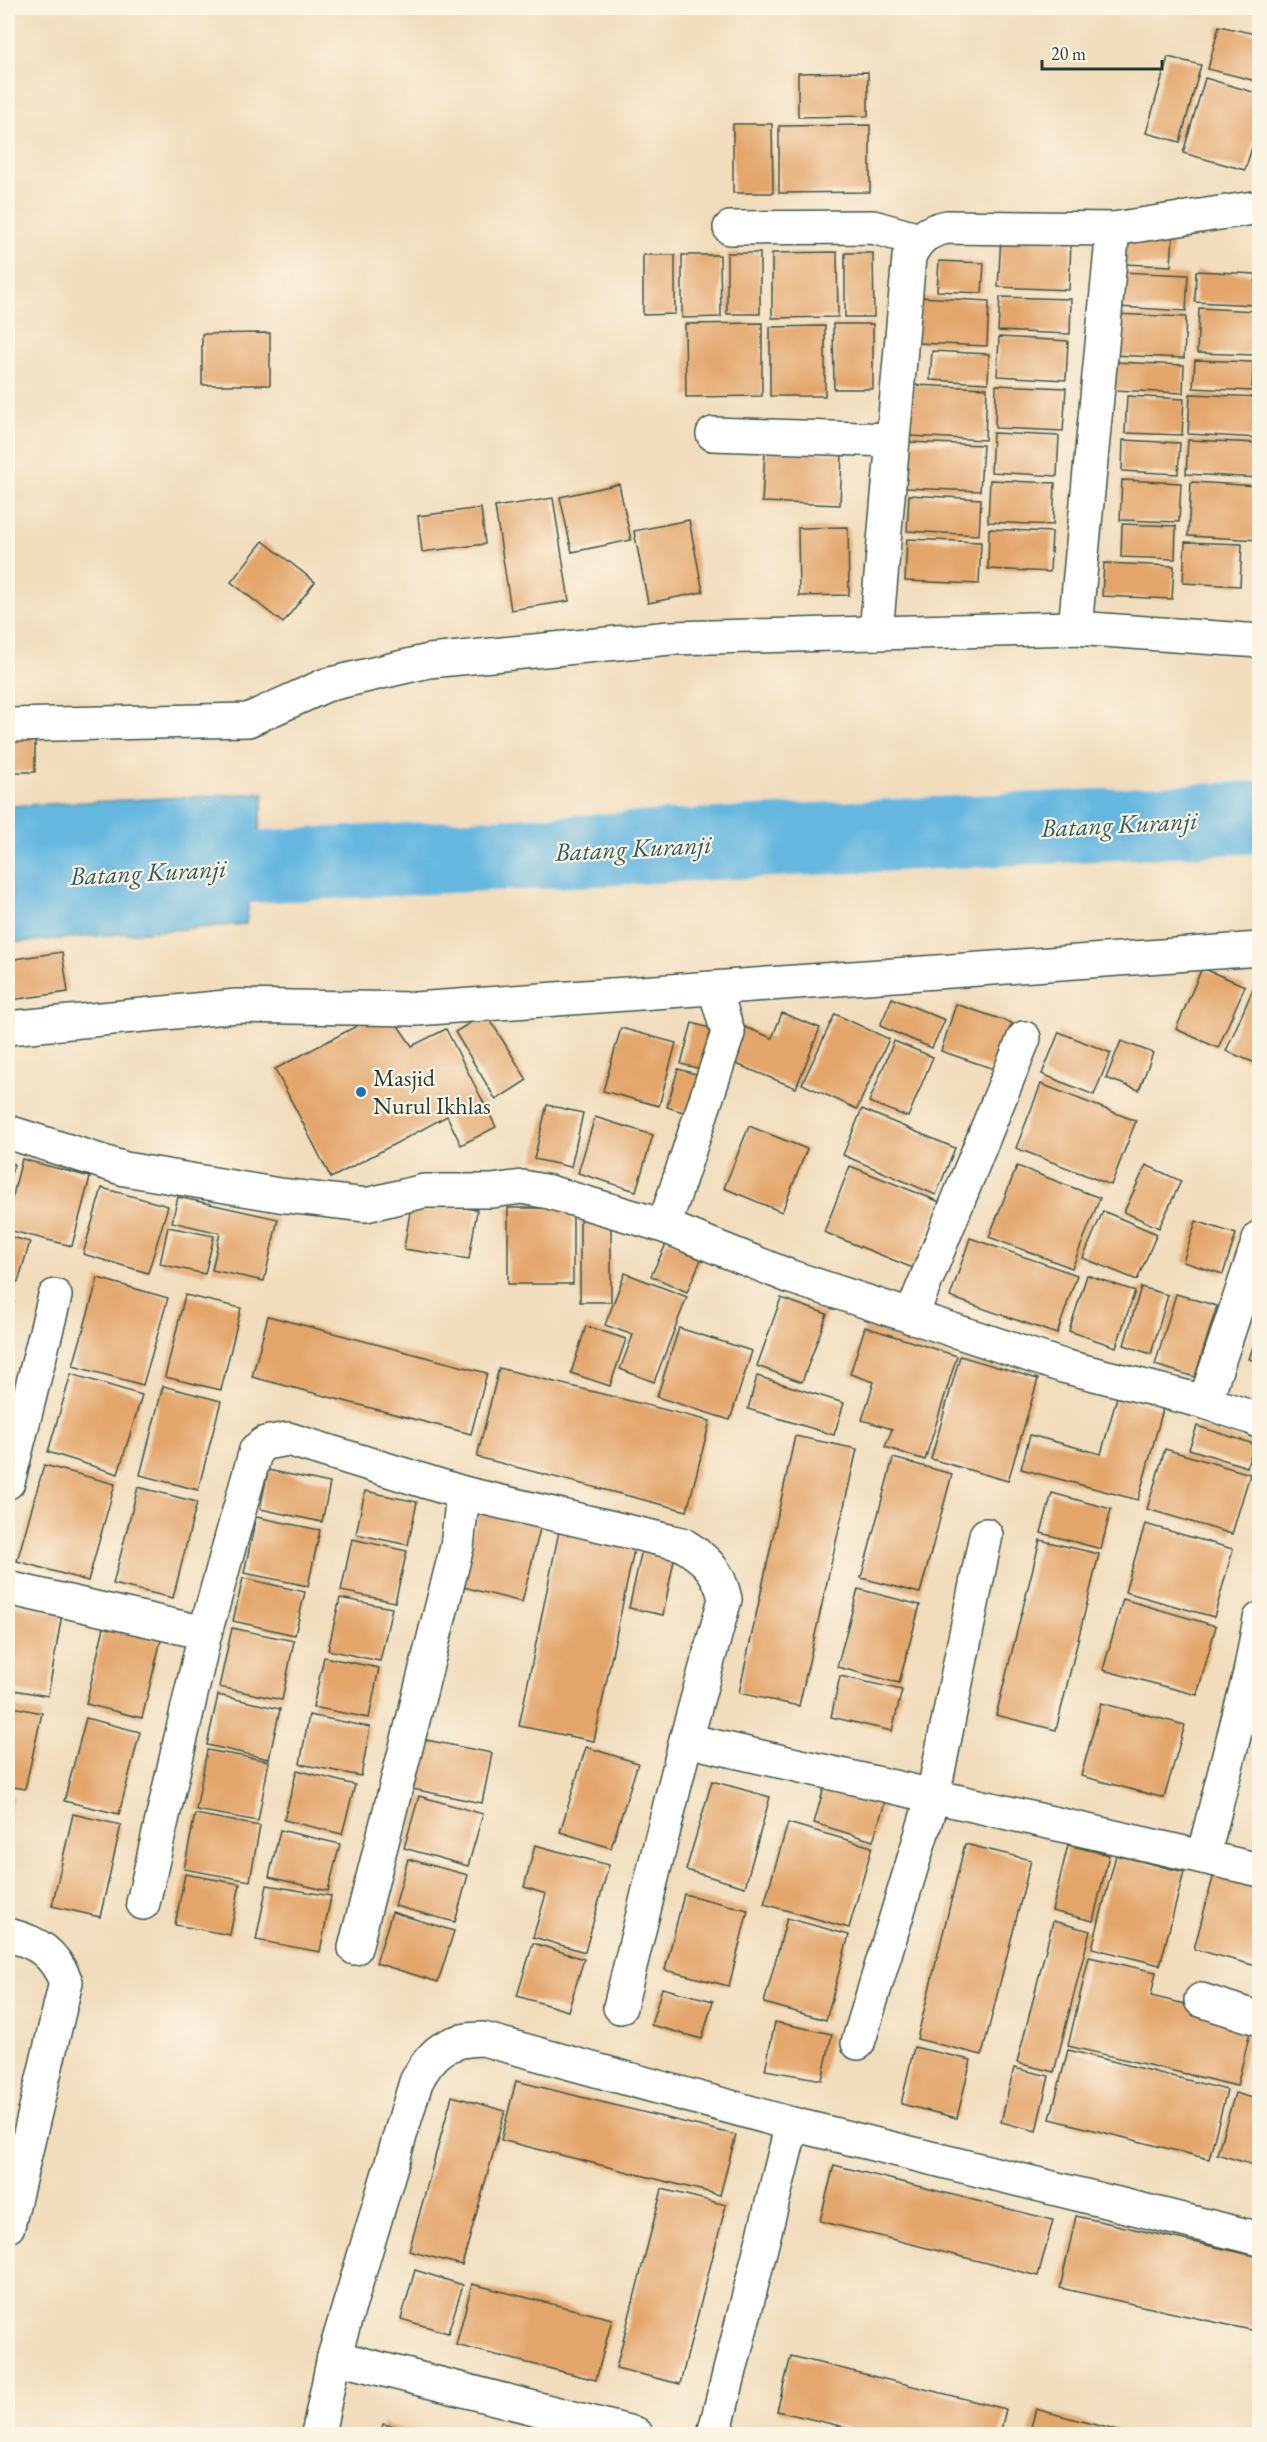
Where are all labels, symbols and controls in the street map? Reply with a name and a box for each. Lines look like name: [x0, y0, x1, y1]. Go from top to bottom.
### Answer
scale bar: [1042, 33, 1162, 71]
text: 20 m: [1051, 42, 1086, 65]
water label: Batang Kuranji: [1039, 803, 1200, 845]
water label: Batang Kuranji: [553, 827, 714, 869]
water label: Batang Kuranji: [68, 851, 229, 893]
place label: Masjid Nurul Ikhlas: [373, 1062, 491, 1121]
marker: Masjid Nurul Ikhlas: [354, 1085, 368, 1099]

